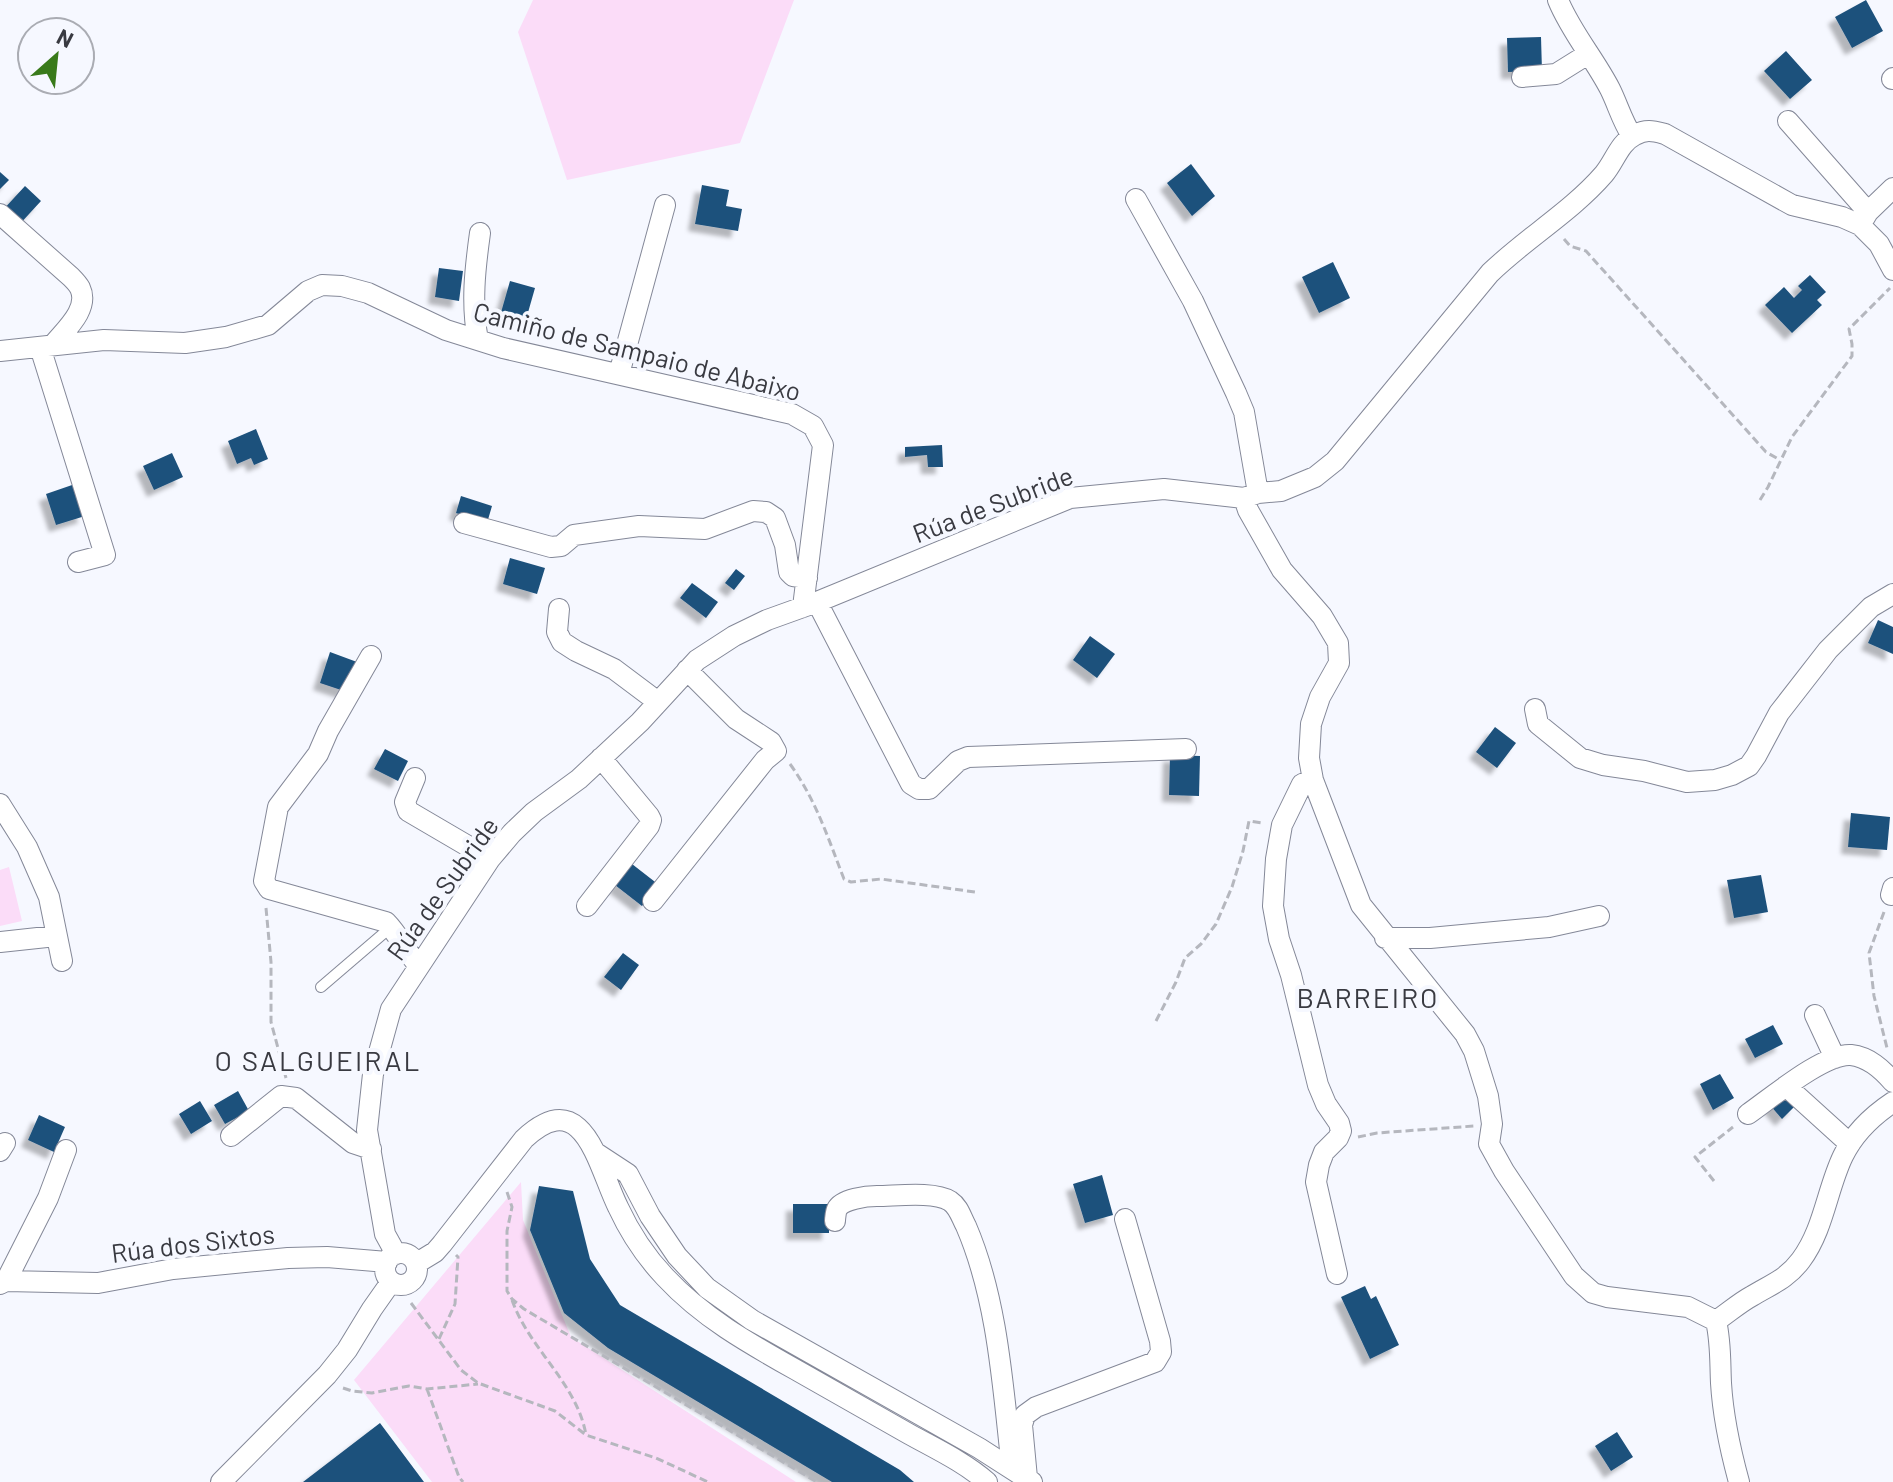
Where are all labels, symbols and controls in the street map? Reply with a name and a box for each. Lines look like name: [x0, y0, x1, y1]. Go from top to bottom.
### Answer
north arrow: [16, 16, 96, 96]
text: N: [53, 22, 78, 52]
street label: Camiño de Sampaio de Abaixo: [470, 295, 804, 406]
street label: Rúa de Subride: [908, 459, 1077, 548]
street label: Rúa de Subride: [380, 811, 504, 966]
district label: BARREIRO: [1297, 980, 1439, 1014]
district label: O SALGUEIRAL: [215, 1043, 421, 1077]
street label: Rúa dos Sixtos: [109, 1217, 276, 1268]

